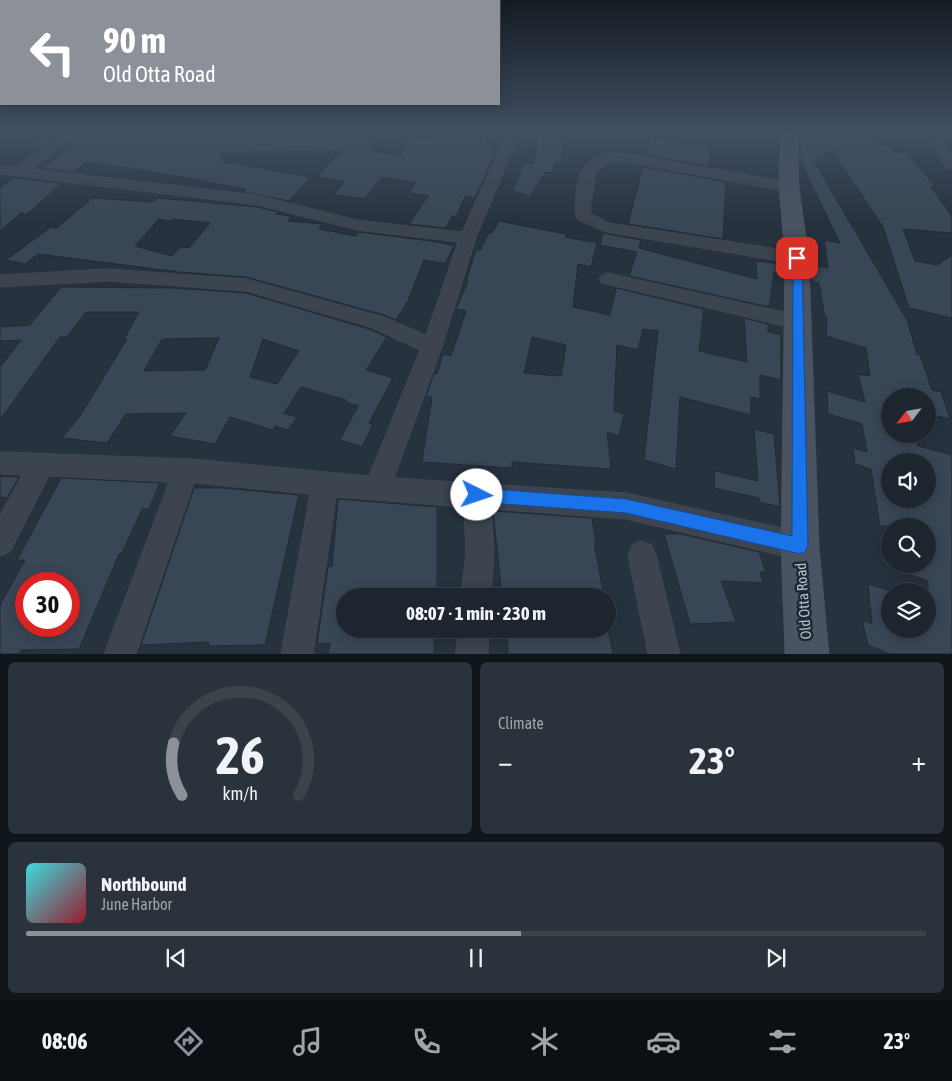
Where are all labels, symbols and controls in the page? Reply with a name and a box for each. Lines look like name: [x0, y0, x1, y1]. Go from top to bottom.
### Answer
icon: left: [20, 20, 85, 85]
text: 90 m: [103, 20, 166, 60]
text: Old Otta Road: [103, 61, 216, 87]
pin: [776, 237, 818, 279]
icon: arrive: [783, 244, 811, 272]
north arrow: [881, 388, 936, 442]
map controls: [881, 388, 936, 638]
button: sound: [881, 453, 936, 508]
position arrow: [450, 468, 502, 520]
button: search: [881, 518, 936, 573]
street label: Old Otta Road: [792, 562, 814, 640]
speed limit sign: 30: [15, 572, 80, 637]
button: layers: [881, 583, 936, 638]
text: 08:07 · 1 min · 230 m: [406, 602, 546, 624]
text: Climate: [498, 714, 544, 732]
text: 26: [216, 725, 264, 785]
text: 23°: [689, 739, 735, 782]
text: −: [498, 745, 513, 777]
text: +: [911, 745, 926, 777]
text: km/h: [222, 783, 258, 804]
text: Northbound: [101, 873, 187, 895]
text: June Harbor: [101, 895, 172, 913]
icon: previous: [162, 944, 190, 972]
icon: pause: [462, 944, 490, 972]
icon: next: [762, 944, 790, 972]
icon: directions: [171, 1024, 206, 1059]
icon: music: [290, 1024, 325, 1059]
icon: phone: [409, 1024, 444, 1059]
icon: climate: [527, 1024, 562, 1059]
icon: car: [646, 1024, 681, 1059]
icon: filters: [765, 1024, 800, 1059]
text: 08:06: [42, 1028, 88, 1054]
text: 23°: [883, 1028, 910, 1054]

